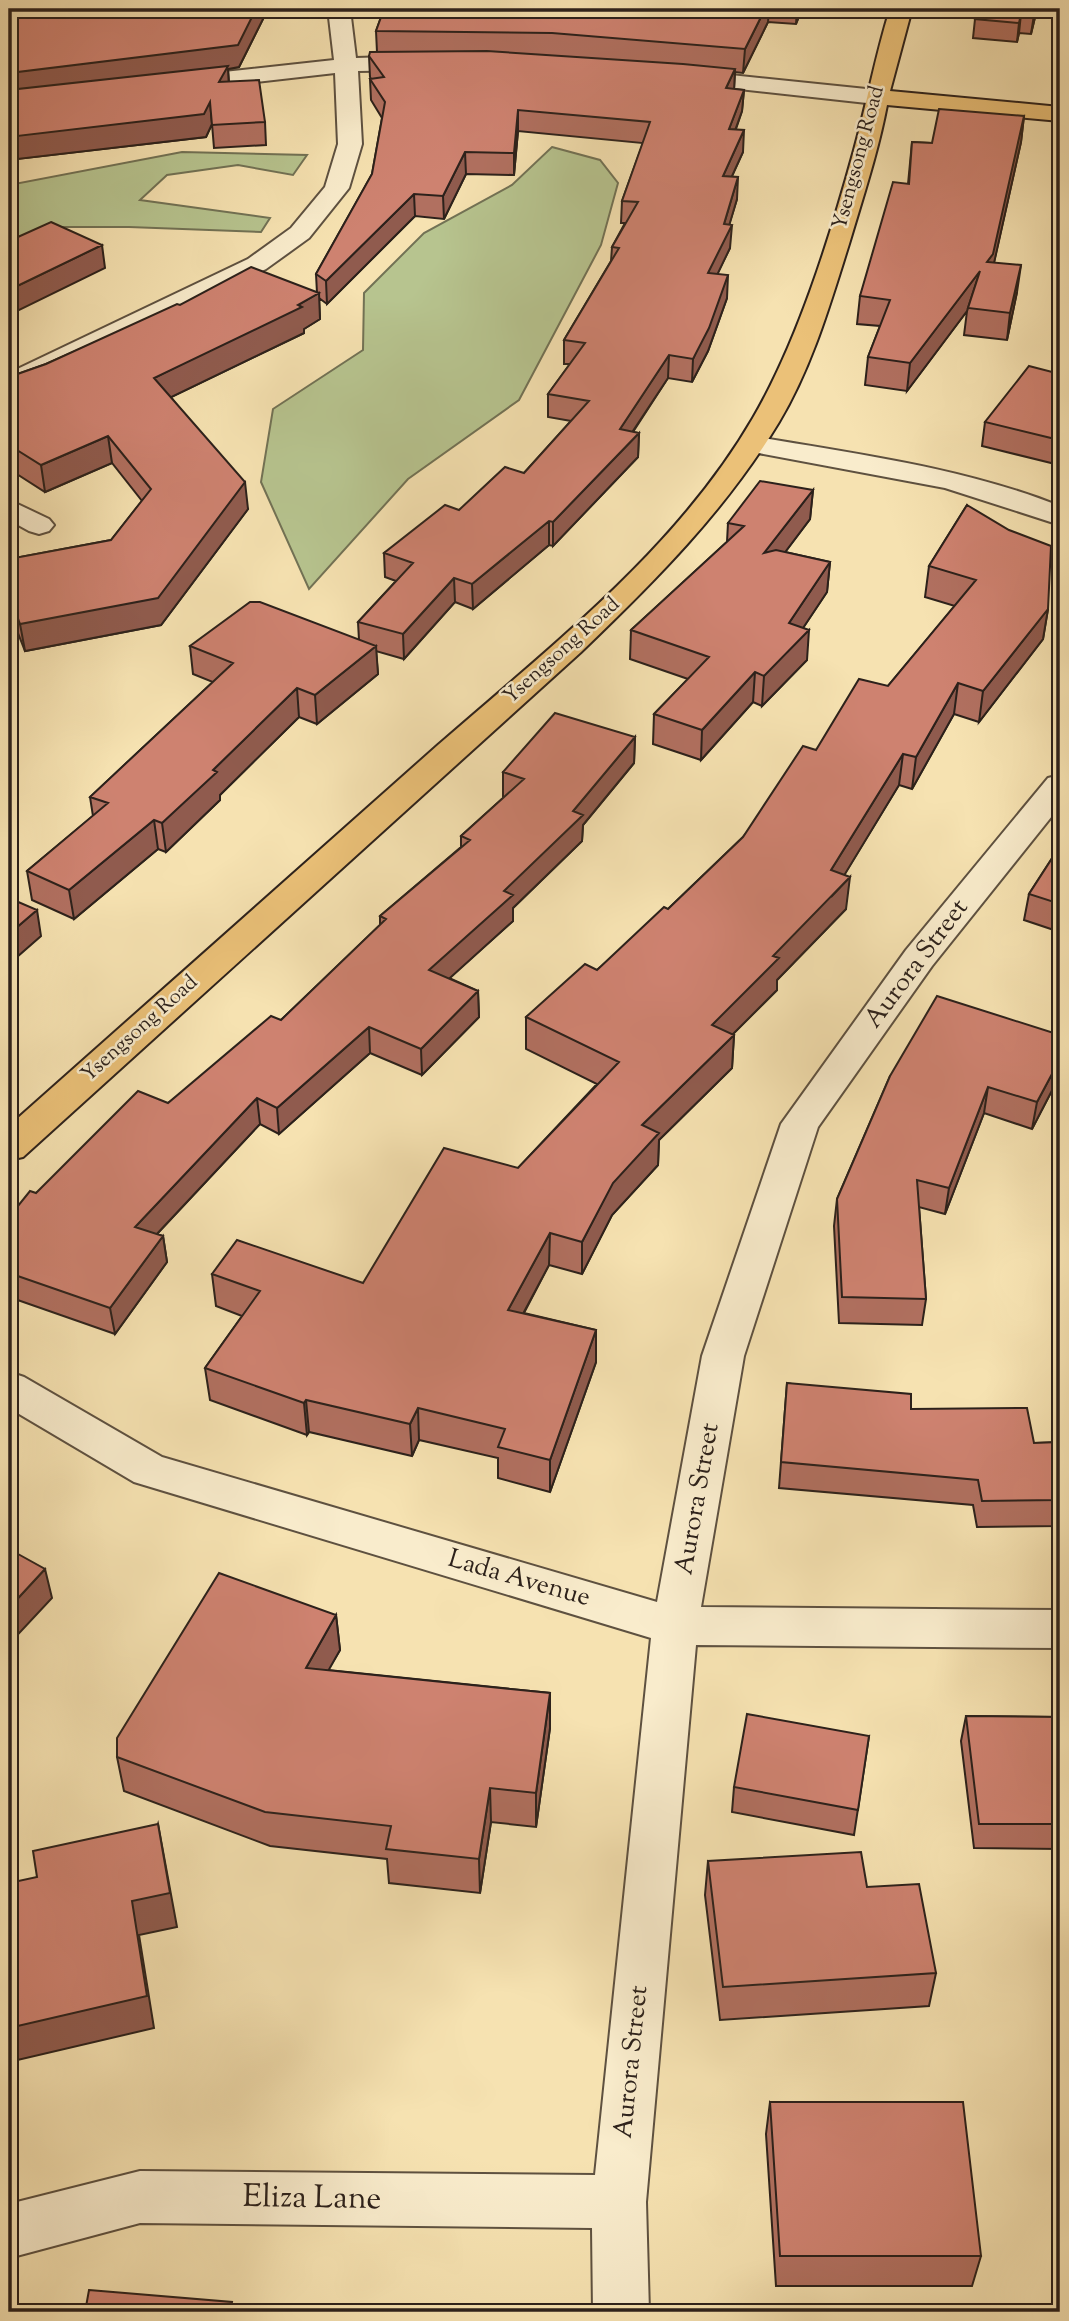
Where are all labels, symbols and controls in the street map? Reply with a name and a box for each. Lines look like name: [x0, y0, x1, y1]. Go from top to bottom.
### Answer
street label: Ysengsong Road: [825, 83, 893, 233]
street label: Ysengsong Road: [497, 590, 627, 712]
street label: Aurora Street: [856, 891, 978, 1036]
street label: Ysengsong Road: [75, 968, 205, 1090]
street label: Aurora Street: [666, 1420, 730, 1578]
street label: Lada Avenue: [444, 1541, 594, 1617]
street label: Aurora Street: [606, 1984, 658, 2140]
street label: Eliza Lane: [242, 2175, 382, 2223]

